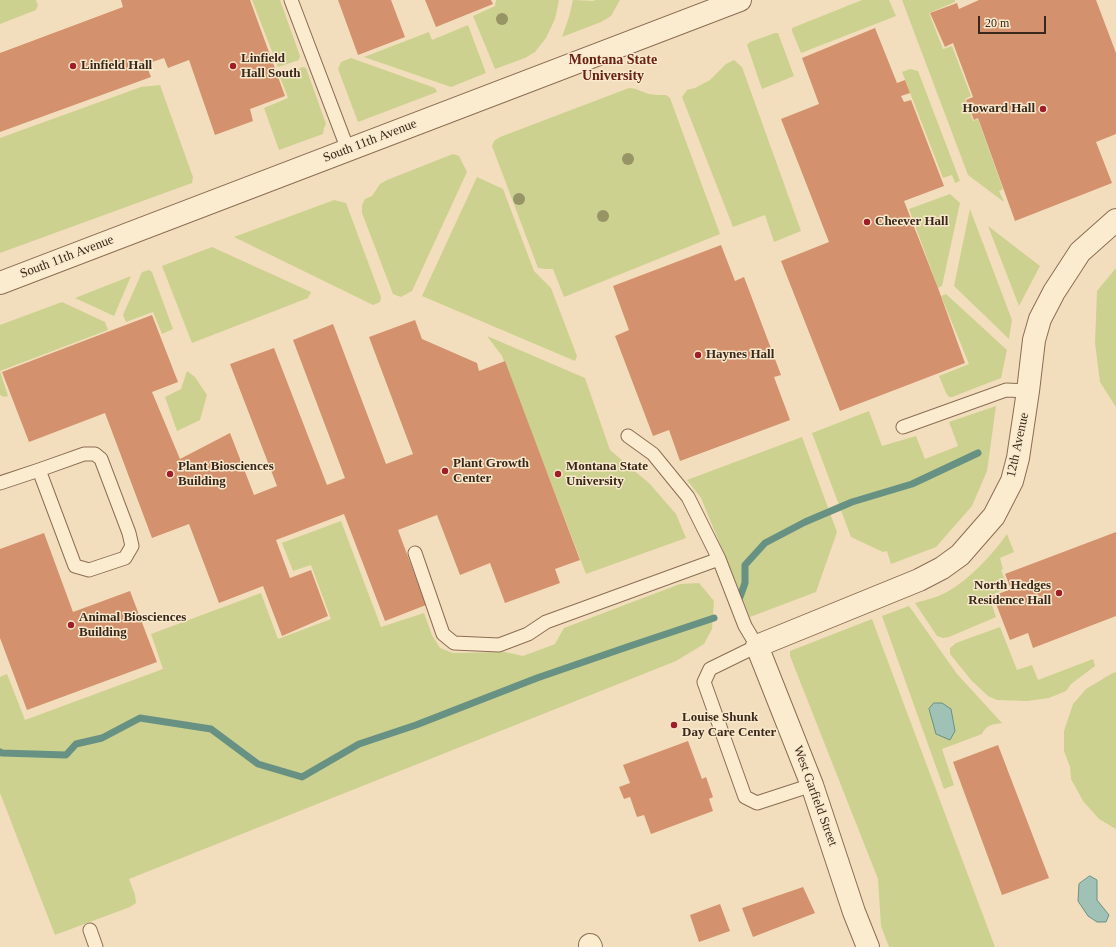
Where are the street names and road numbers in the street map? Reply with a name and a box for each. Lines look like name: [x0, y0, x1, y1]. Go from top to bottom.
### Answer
street label: South 11th Avenue: [321, 116, 419, 166]
street label: South 11th Avenue: [18, 232, 116, 282]
street label: 12th Avenue: [1004, 411, 1032, 479]
street label: West Garfield Street: [790, 744, 840, 848]

